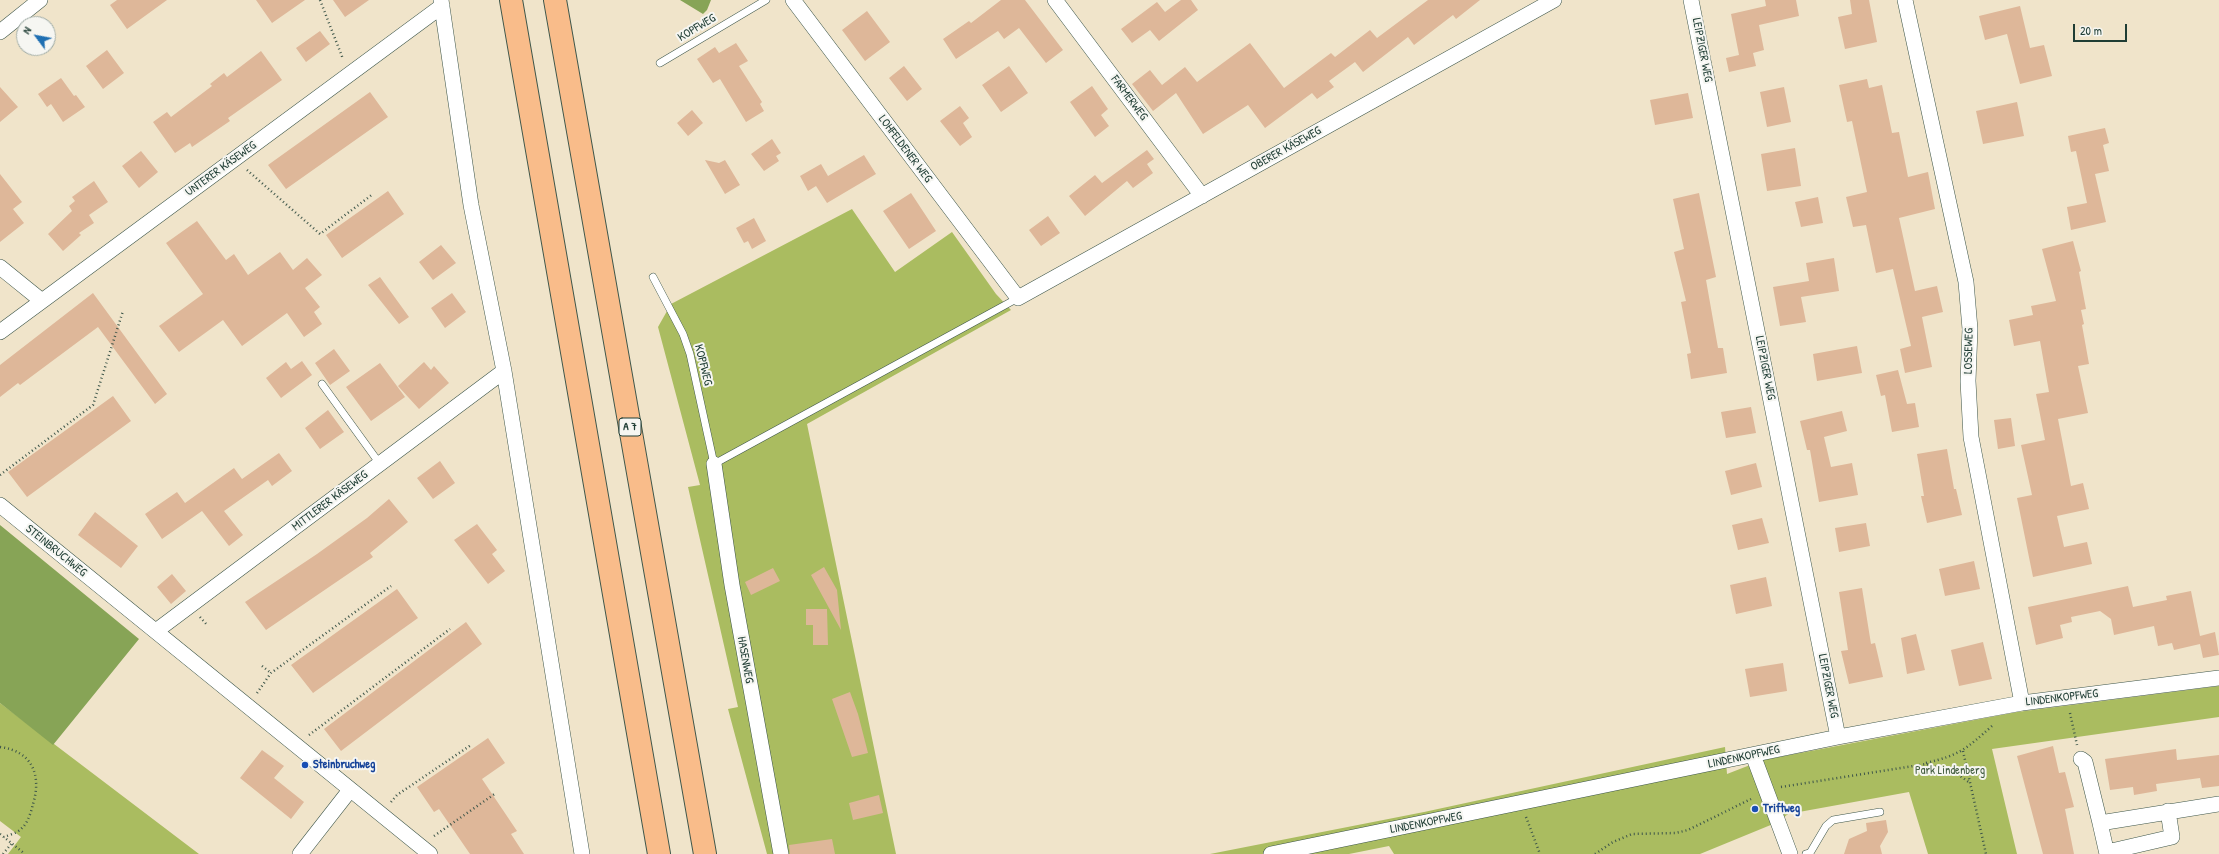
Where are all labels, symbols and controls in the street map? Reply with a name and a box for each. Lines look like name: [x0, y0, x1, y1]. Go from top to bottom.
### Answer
street label: KOPFWEG: [675, 11, 719, 45]
north arrow: [16, 16, 56, 56]
scale bar: [2075, 16, 2129, 42]
street label: LEIPZIGER WEG: [1689, 17, 1715, 83]
text: 20 m: [2080, 22, 2102, 39]
text: N: [19, 24, 34, 36]
street label: FARMERWEG: [1108, 73, 1150, 123]
street label: LOHFELDENER WEG: [875, 113, 935, 185]
street label: OBERER KÄSEWEG: [1248, 124, 1324, 174]
street label: UNTERER KÄSEWEG: [183, 138, 259, 200]
street label: LOSSEWEG: [1961, 328, 1977, 374]
street label: LEIPZIGER WEG: [1752, 335, 1778, 401]
street label: KOPFWEG: [691, 343, 715, 387]
road number: A 7: [619, 418, 641, 436]
street label: MITTLERER KÄSEWEG: [289, 468, 371, 534]
street label: STEINBRUCHWEG: [23, 522, 89, 580]
street label: HASENWEG: [734, 636, 756, 684]
street label: LEIPZIGER WEG: [1815, 653, 1841, 719]
street label: LINDENKOPFWEG: [2025, 686, 2099, 710]
street label: LINDENKOPFWEG: [1707, 742, 1781, 772]
place label: Steinbruchweg: [313, 758, 375, 772]
marker: Steinbruchweg: [300, 760, 310, 770]
park label: Park Lindenberg: [1915, 764, 1985, 778]
place label: Triftweg: [1763, 802, 1800, 816]
marker: Triftweg: [1750, 804, 1760, 814]
street label: LINDENKOPFWEG: [1389, 809, 1463, 837]

